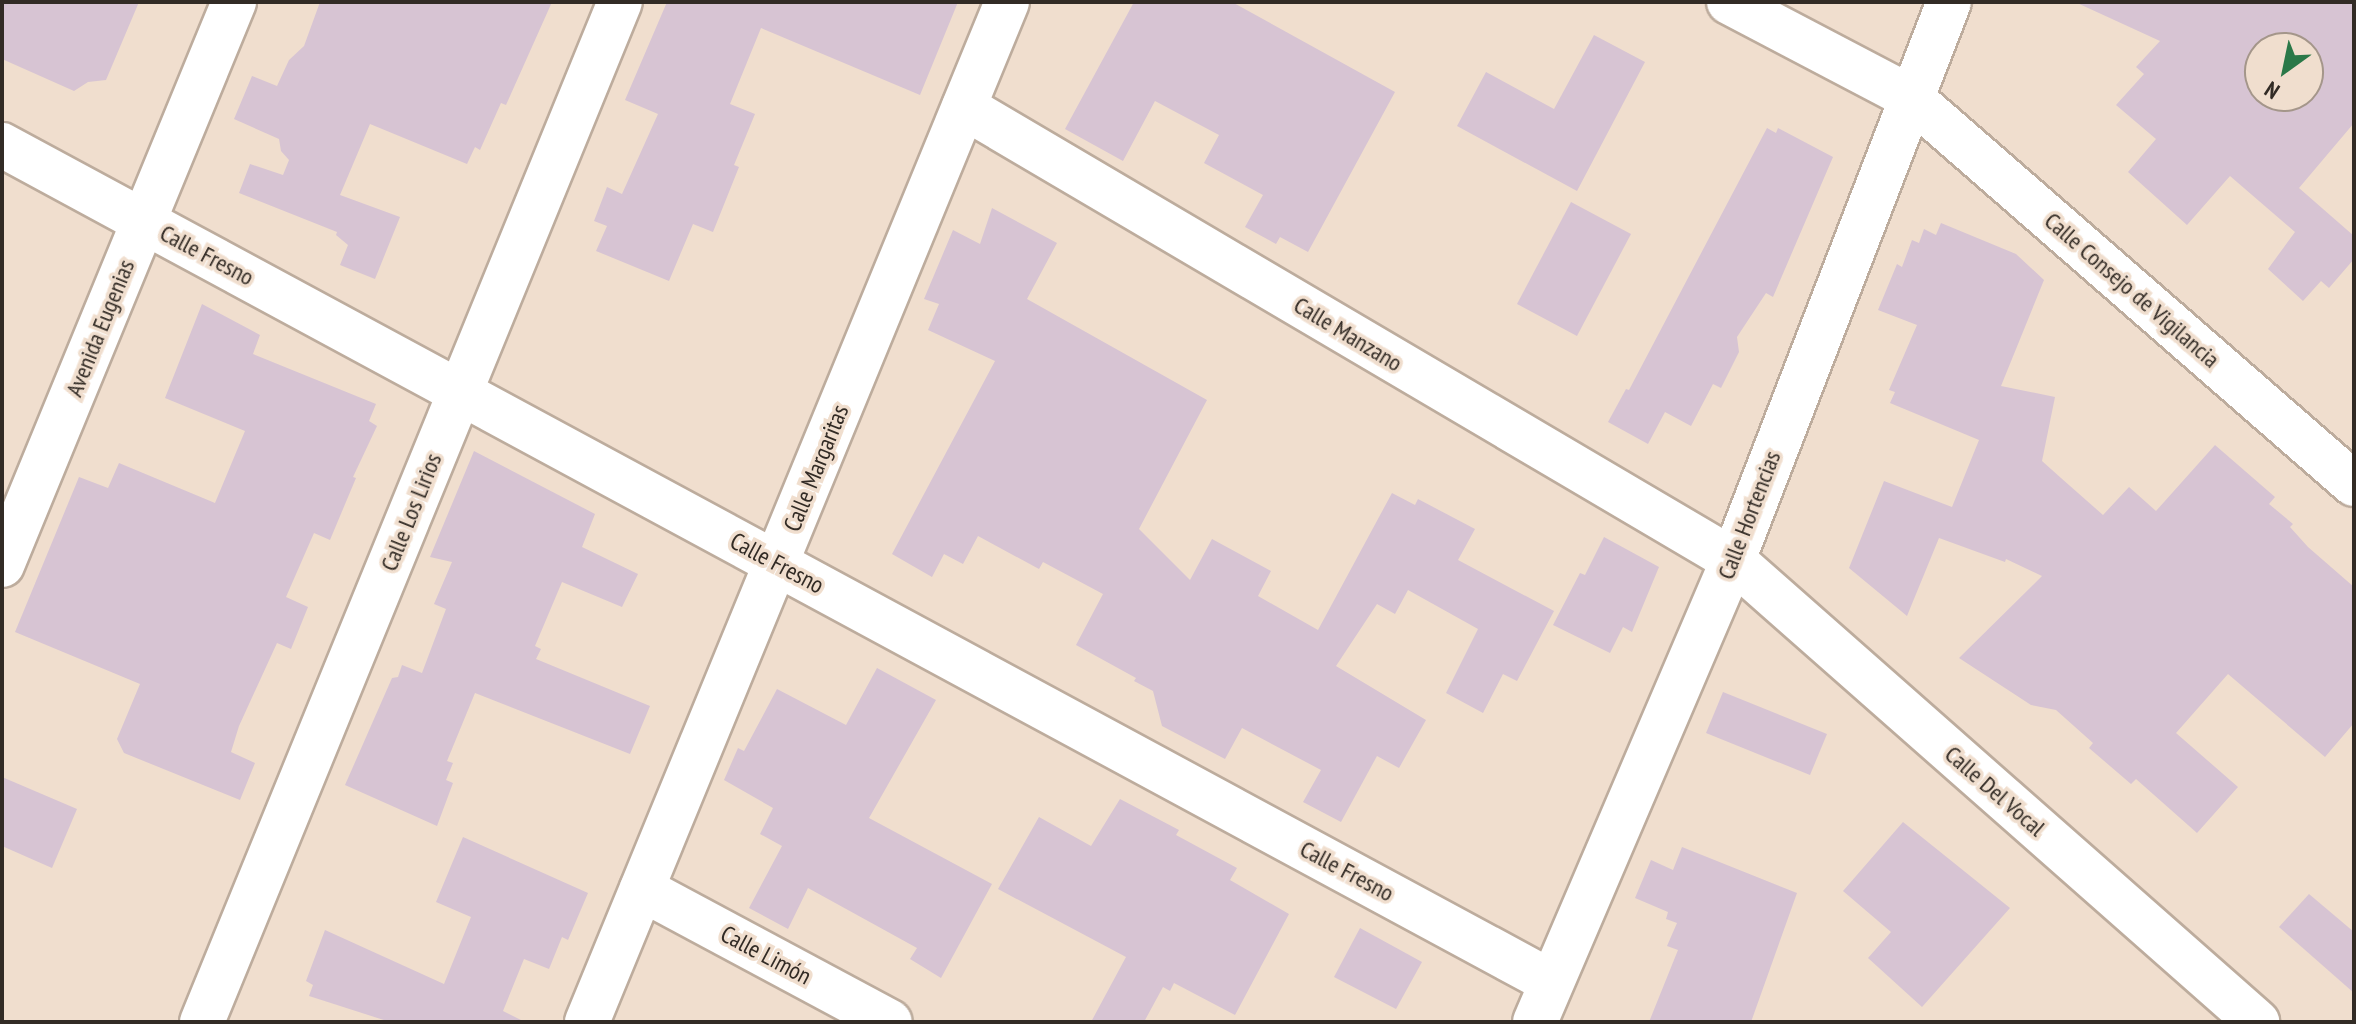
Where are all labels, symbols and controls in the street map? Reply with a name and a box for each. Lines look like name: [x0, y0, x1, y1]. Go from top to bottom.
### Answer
north arrow: [2244, 32, 2324, 112]
text: N: [2259, 75, 2285, 105]
street label: Calle Consejo de Vigilancia: [2039, 206, 2225, 374]
street label: Calle Fresno: [155, 218, 259, 292]
street label: Avenida Eugenias: [59, 255, 141, 401]
street label: Calle Manzano: [1289, 290, 1407, 378]
street label: Calle Margaritas: [778, 400, 854, 536]
street label: Calle Hortencias: [1711, 447, 1787, 583]
street label: Calle Los Lirios: [374, 449, 448, 575]
street label: Calle Fresno: [725, 526, 829, 600]
street label: Calle Del Vocal: [1939, 740, 2051, 842]
street label: Calle Fresno: [1295, 834, 1399, 908]
street label: Calle Limón: [716, 919, 816, 991]

